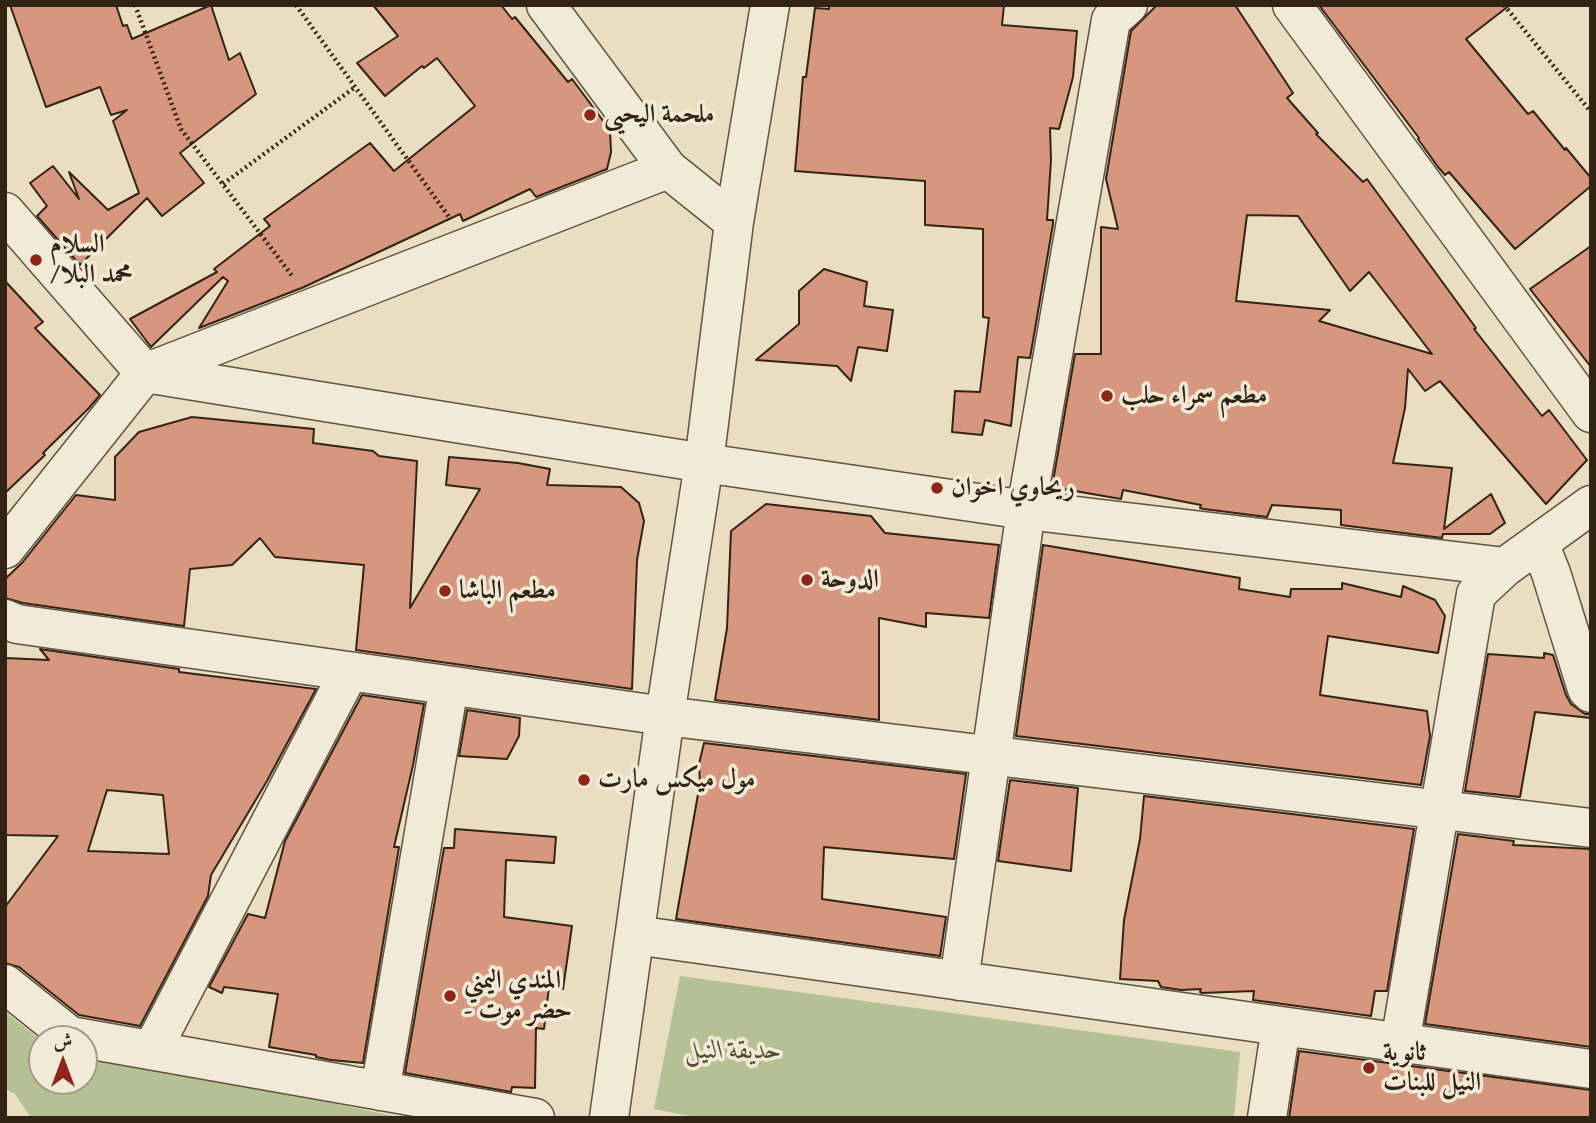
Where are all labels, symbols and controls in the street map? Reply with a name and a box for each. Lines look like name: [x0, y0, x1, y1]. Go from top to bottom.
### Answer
place label: ملحمة اليحيى: [604, 99, 714, 131]
marker: ملحمة اليحيى: [582, 107, 598, 123]
place label: السلام /محمد البلا: [50, 229, 132, 290]
marker: السلام /محمد البلا: [28, 252, 44, 268]
place label: مطعم سمراء حلب: [1121, 380, 1267, 412]
marker: مطعم سمراء حلب: [1099, 388, 1115, 404]
place label: ريحاوي اخوان: [951, 472, 1075, 504]
marker: ريحاوي اخوان: [929, 480, 945, 496]
place label: الدوحة: [821, 564, 879, 596]
marker: الدوحة: [799, 572, 815, 588]
place label: مطعم الباشا: [459, 575, 556, 607]
marker: مطعم الباشا: [437, 583, 453, 599]
place label: مول ميكس مارت: [598, 764, 755, 796]
marker: مول ميكس مارت: [576, 772, 592, 788]
place label: المندي اليمني - حضر موت: [464, 965, 572, 1026]
marker: المندي اليمني - حضر موت: [442, 988, 458, 1004]
north arrow: [28, 1025, 98, 1095]
text: ش: [54, 1028, 72, 1053]
park label: حديقة النيل: [684, 1035, 782, 1067]
place label: ثانوية النيل للبنات: [1383, 1037, 1481, 1098]
marker: ثانوية النيل للبنات: [1361, 1060, 1377, 1076]

